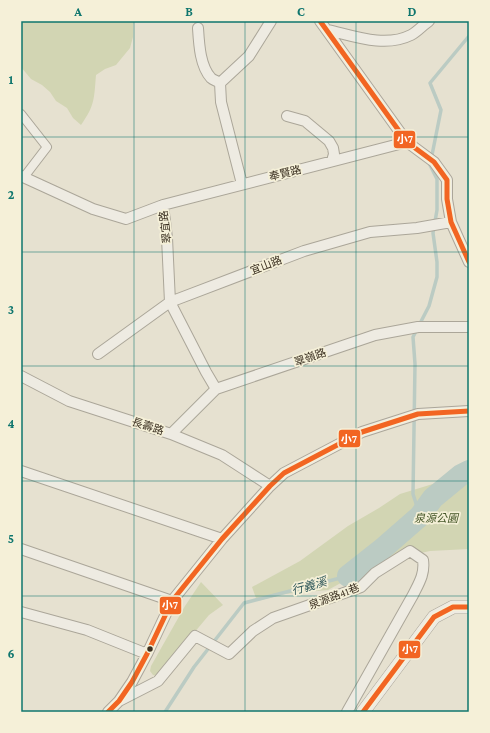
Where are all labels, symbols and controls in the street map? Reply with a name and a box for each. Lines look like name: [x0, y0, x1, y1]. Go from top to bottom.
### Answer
text: A: [73, 4, 82, 19]
text: B: [185, 4, 193, 19]
text: C: [297, 4, 305, 19]
text: D: [408, 4, 417, 19]
text: 1: [9, 72, 14, 87]
line badge: 小7: [393, 130, 416, 149]
text: 小7: [397, 133, 413, 145]
street label: 奉賢路: [268, 163, 302, 183]
text: 2: [8, 187, 15, 202]
street label: 翠宜路: [157, 210, 173, 244]
street label: 宜山路: [248, 253, 284, 277]
text: 3: [8, 302, 14, 317]
street label: 翠嶺路: [292, 346, 328, 368]
street label: 長壽路: [130, 415, 166, 437]
text: 4: [7, 416, 15, 431]
line badge: 小7: [338, 429, 361, 448]
text: 小7: [341, 433, 357, 445]
park label: 泉源公園: [414, 512, 460, 524]
text: 5: [8, 531, 14, 546]
water label: 行義溪: [290, 574, 330, 597]
street label: 泉源路41巷: [307, 581, 361, 611]
line badge: 小7: [159, 596, 182, 615]
text: 小7: [162, 599, 178, 611]
line badge: 小7: [398, 640, 421, 659]
text: 小7: [402, 643, 418, 655]
unlabelled marker: [145, 644, 155, 654]
text: 6: [7, 646, 15, 661]

